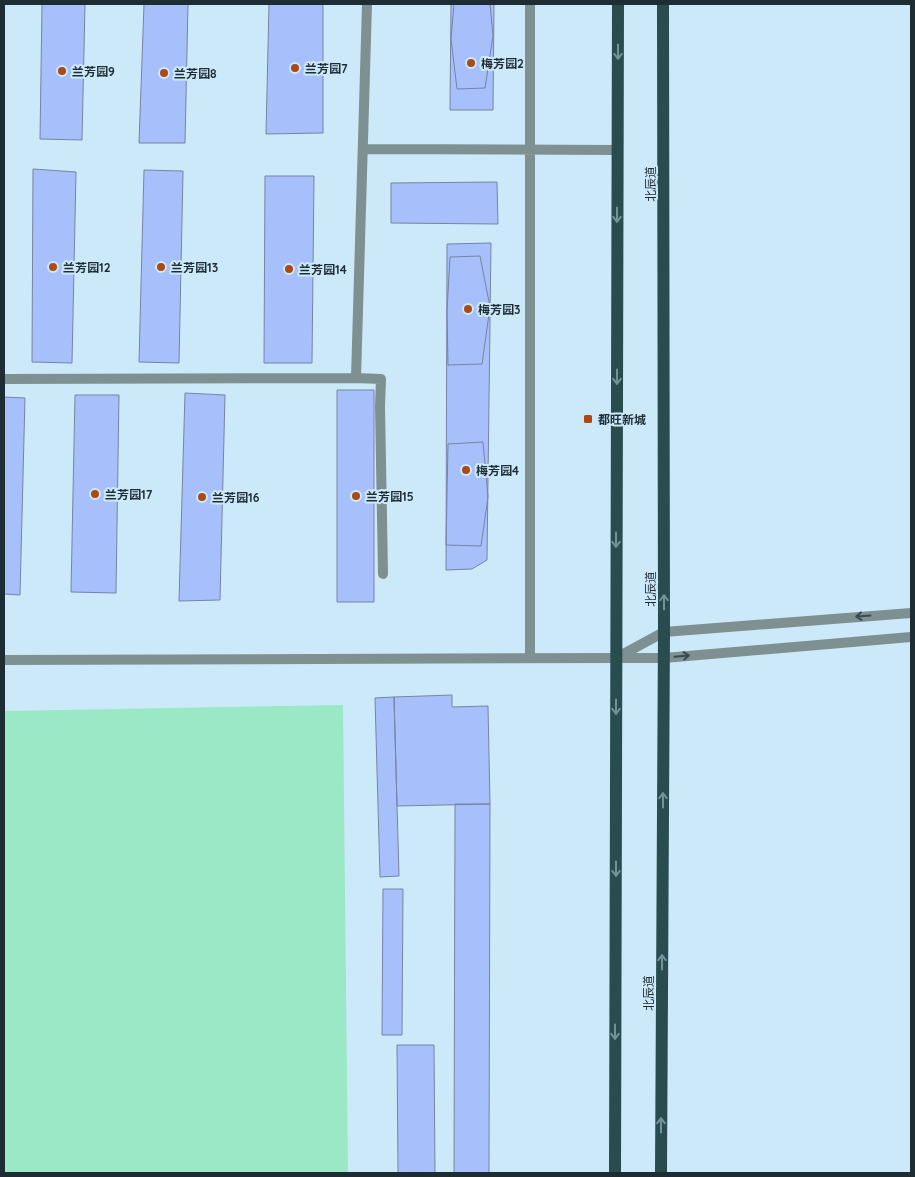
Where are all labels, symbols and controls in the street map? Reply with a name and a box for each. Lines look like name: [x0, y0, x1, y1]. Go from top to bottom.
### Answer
one-way arrow: [613, 44, 623, 60]
place label: 梅芳园2: [481, 56, 524, 71]
marker: 梅芳园2: [465, 57, 477, 69]
place label: 兰芳园7: [305, 61, 348, 76]
marker: 兰芳园7: [289, 62, 301, 74]
place label: 兰芳园9: [72, 64, 115, 79]
marker: 兰芳园9: [56, 65, 68, 77]
place label: 兰芳园8: [174, 66, 217, 81]
marker: 兰芳园8: [158, 67, 170, 79]
street label: 北辰道: [643, 166, 658, 202]
one-way arrow: [612, 206, 622, 223]
place label: 兰芳园12: [63, 260, 111, 275]
place label: 兰芳园13: [171, 260, 218, 275]
marker: 兰芳园12: [47, 261, 59, 273]
marker: 兰芳园13: [155, 261, 167, 273]
place label: 兰芳园14: [299, 262, 347, 277]
marker: 兰芳园14: [283, 263, 295, 275]
place label: 梅芳园3: [478, 302, 520, 317]
marker: 梅芳园3: [462, 303, 474, 315]
one-way arrow: [612, 369, 622, 385]
place label: 都旺新城: [598, 412, 646, 427]
marker: 都旺新城: [582, 413, 594, 425]
place label: 梅芳园4: [476, 463, 519, 478]
marker: 梅芳园4: [460, 464, 472, 476]
place label: 兰芳园17: [105, 487, 153, 502]
marker: 兰芳园17: [89, 488, 101, 500]
place label: 兰芳园15: [366, 489, 414, 504]
place label: 兰芳园16: [212, 490, 260, 505]
marker: 兰芳园15: [350, 490, 362, 502]
marker: 兰芳园16: [196, 491, 208, 503]
one-way arrow: [611, 532, 621, 548]
street label: 北辰道: [643, 571, 658, 607]
one-way arrow: [659, 594, 669, 610]
one-way arrow: [855, 612, 871, 621]
one-way arrow: [674, 651, 690, 661]
one-way arrow: [611, 698, 621, 714]
one-way arrow: [658, 792, 668, 808]
one-way arrow: [611, 860, 621, 877]
one-way arrow: [657, 954, 667, 970]
street label: 北辰道: [641, 975, 656, 1011]
one-way arrow: [610, 1023, 620, 1039]
one-way arrow: [656, 1117, 666, 1133]

